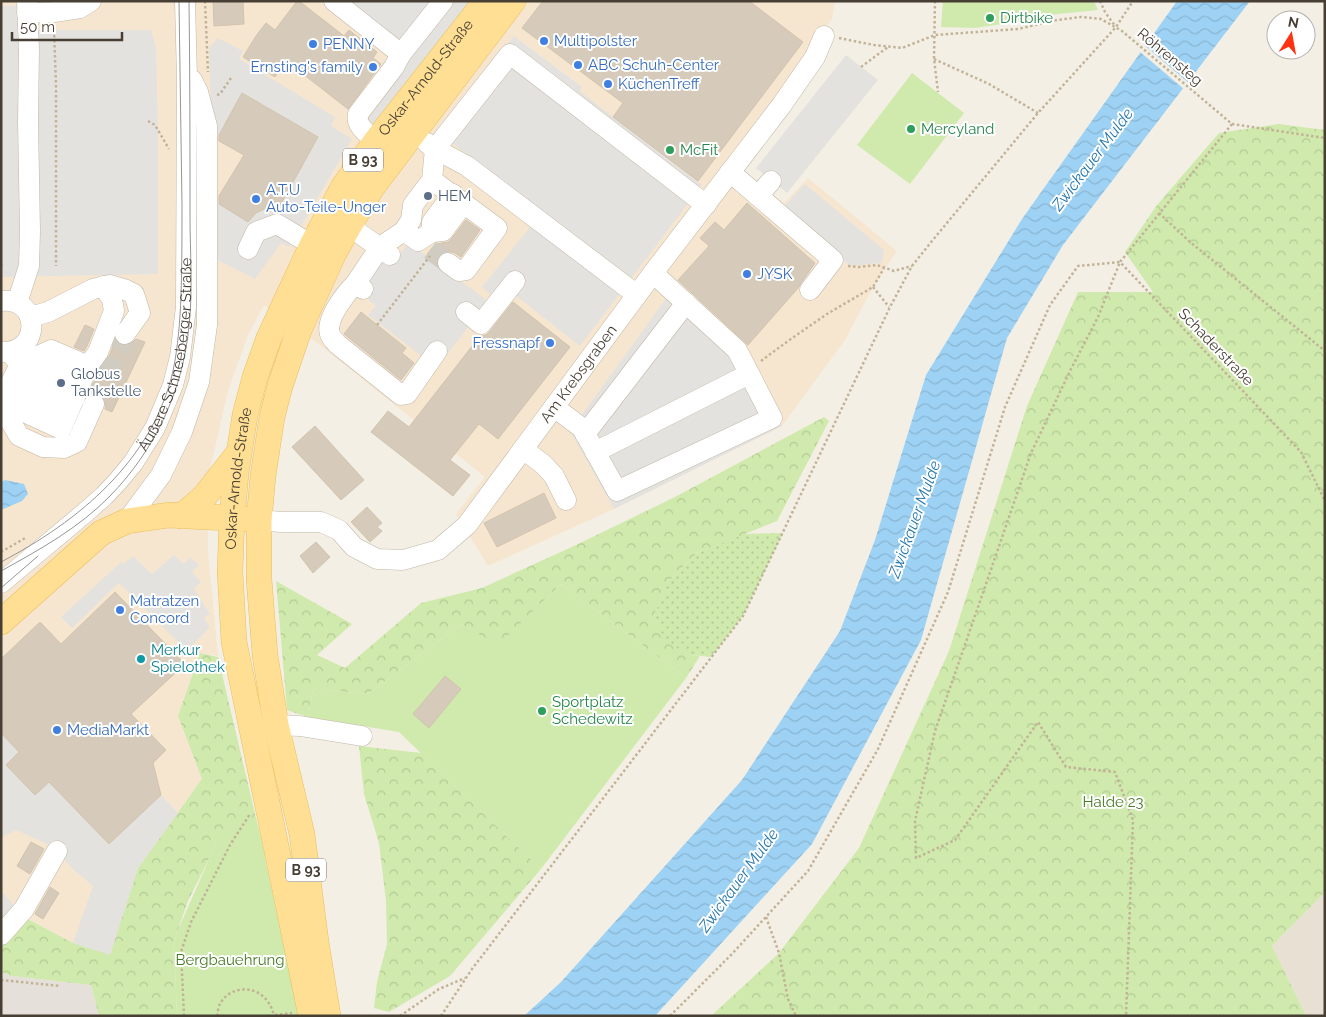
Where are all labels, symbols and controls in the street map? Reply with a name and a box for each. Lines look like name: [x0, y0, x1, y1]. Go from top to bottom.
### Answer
place label: Dirtbike: [1000, 9, 1053, 27]
scale bar: [12, 10, 122, 42]
north arrow: [1266, 10, 1316, 60]
marker: Dirtbike: [984, 12, 996, 24]
text: N: [1287, 13, 1300, 31]
street label: Oskar-Arnold-Straße: [375, 16, 477, 139]
text: 50 m: [20, 18, 55, 36]
street label: Röhrensteg: [1134, 24, 1206, 90]
place label: Multipolster: [554, 32, 638, 50]
place label: PENNY: [323, 35, 375, 53]
marker: Multipolster: [538, 35, 550, 47]
marker: PENNY: [307, 38, 319, 50]
place label: ABC Schuh-Center: [588, 56, 720, 74]
place label: Ernsting's family: [250, 58, 363, 76]
marker: ABC Schuh-Center: [572, 59, 584, 71]
marker: Ernsting's family: [367, 61, 379, 73]
place label: KüchenTreff: [618, 75, 700, 93]
marker: KüchenTreff: [602, 78, 614, 90]
water label: Zwickauer Mulde: [1047, 104, 1137, 215]
place label: Mercyland: [921, 120, 994, 138]
marker: Mercyland: [905, 123, 917, 135]
place label: McFit: [680, 141, 718, 159]
marker: McFit: [664, 144, 676, 156]
road number: B 93: [343, 148, 383, 172]
place label: A.T.U Auto-Teile-Unger: [266, 181, 387, 216]
place label: HEM: [438, 187, 471, 205]
marker: HEM: [422, 190, 434, 202]
marker: A.T.U Auto-Teile-Unger: [250, 193, 262, 205]
street label: Äußere Schneeberger Straße: [133, 257, 195, 454]
place label: JYSK: [757, 265, 793, 283]
marker: JYSK: [741, 268, 753, 280]
street label: Schaderstraße: [1175, 305, 1257, 390]
street label: Am Krebsgraben: [537, 321, 621, 426]
place label: Fressnapf: [472, 334, 541, 352]
marker: Fressnapf: [544, 337, 556, 349]
place label: Globus Tankstelle: [71, 365, 142, 400]
marker: Globus Tankstelle: [55, 377, 67, 389]
street label: Oskar-Arnold-Straße: [222, 405, 256, 550]
water label: Zwickauer Mulde: [884, 458, 945, 581]
place label: Matratzen Concord: [130, 592, 199, 627]
marker: Matratzen Concord: [114, 604, 126, 616]
place label: Merkur Spielothek: [151, 641, 225, 676]
marker: Merkur Spielothek: [135, 653, 147, 665]
place label: Sportplatz Schedewitz: [552, 693, 633, 728]
marker: Sportplatz Schedewitz: [536, 705, 548, 717]
place label: MediaMarkt: [67, 721, 149, 739]
marker: MediaMarkt: [51, 724, 63, 736]
park label: Halde 23: [1082, 793, 1144, 811]
water label: Zwickauer Mulde: [694, 825, 783, 936]
road number: B 93: [286, 858, 326, 882]
park label: Bergbauehrung: [175, 951, 285, 969]

